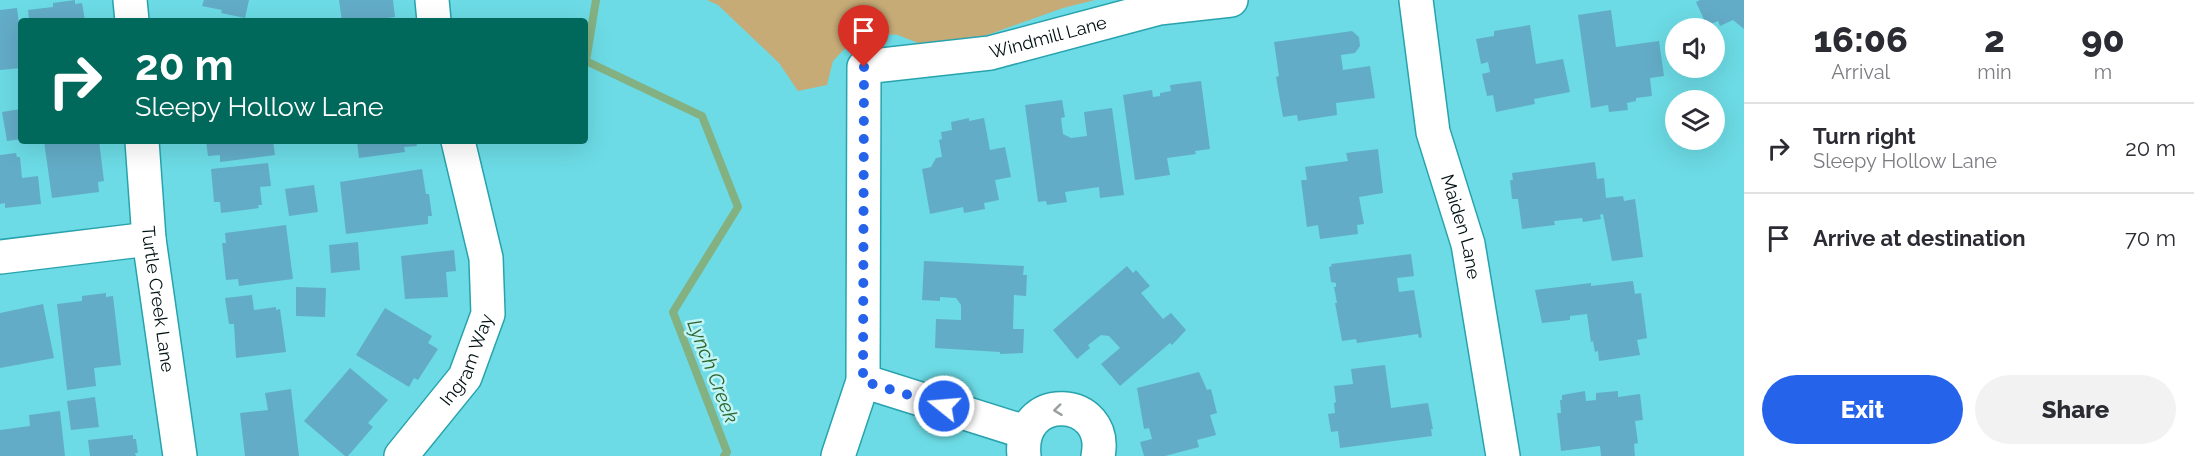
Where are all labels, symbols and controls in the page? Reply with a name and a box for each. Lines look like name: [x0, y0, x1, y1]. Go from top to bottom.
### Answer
pin: [838, 5, 889, 67]
street label: Windmill Lane: [987, 11, 1109, 63]
icon: arrive: [847, 14, 880, 47]
map controls: [1665, 18, 1725, 150]
button: sound: [1665, 18, 1725, 78]
text: 16:06: [1813, 18, 1908, 60]
text: 2: [1984, 18, 2005, 60]
text: 90: [2081, 18, 2125, 60]
text: 20 m: [135, 41, 234, 90]
icon: right: [36, 42, 114, 120]
text: Arrival: [1831, 60, 1890, 84]
text: min: [1977, 60, 2012, 84]
text: m: [2094, 60, 2112, 84]
button: layers: [1665, 90, 1725, 150]
text: Sleepy Hollow Lane: [135, 91, 384, 122]
text: Turn right: [1813, 123, 1916, 149]
icon: right: [1762, 132, 1795, 165]
text: 20 m: [2125, 135, 2176, 161]
text: Sleepy Hollow Lane: [1813, 149, 1997, 173]
street label: Maiden Lane: [1437, 172, 1485, 281]
icon: arrive: [1762, 222, 1795, 255]
street label: Turtle Creek Lane: [138, 225, 179, 374]
text: Arrive at destination: [1813, 225, 2026, 251]
text: 70 m: [2125, 225, 2176, 251]
street label: Ingram Way: [435, 311, 497, 409]
water label: Lynch Creek: [682, 316, 744, 426]
position arrow: [912, 374, 976, 438]
button: Exit: [1762, 375, 1963, 444]
button: Share: [1975, 375, 2176, 444]
one-way arrow: [1053, 403, 1062, 416]

